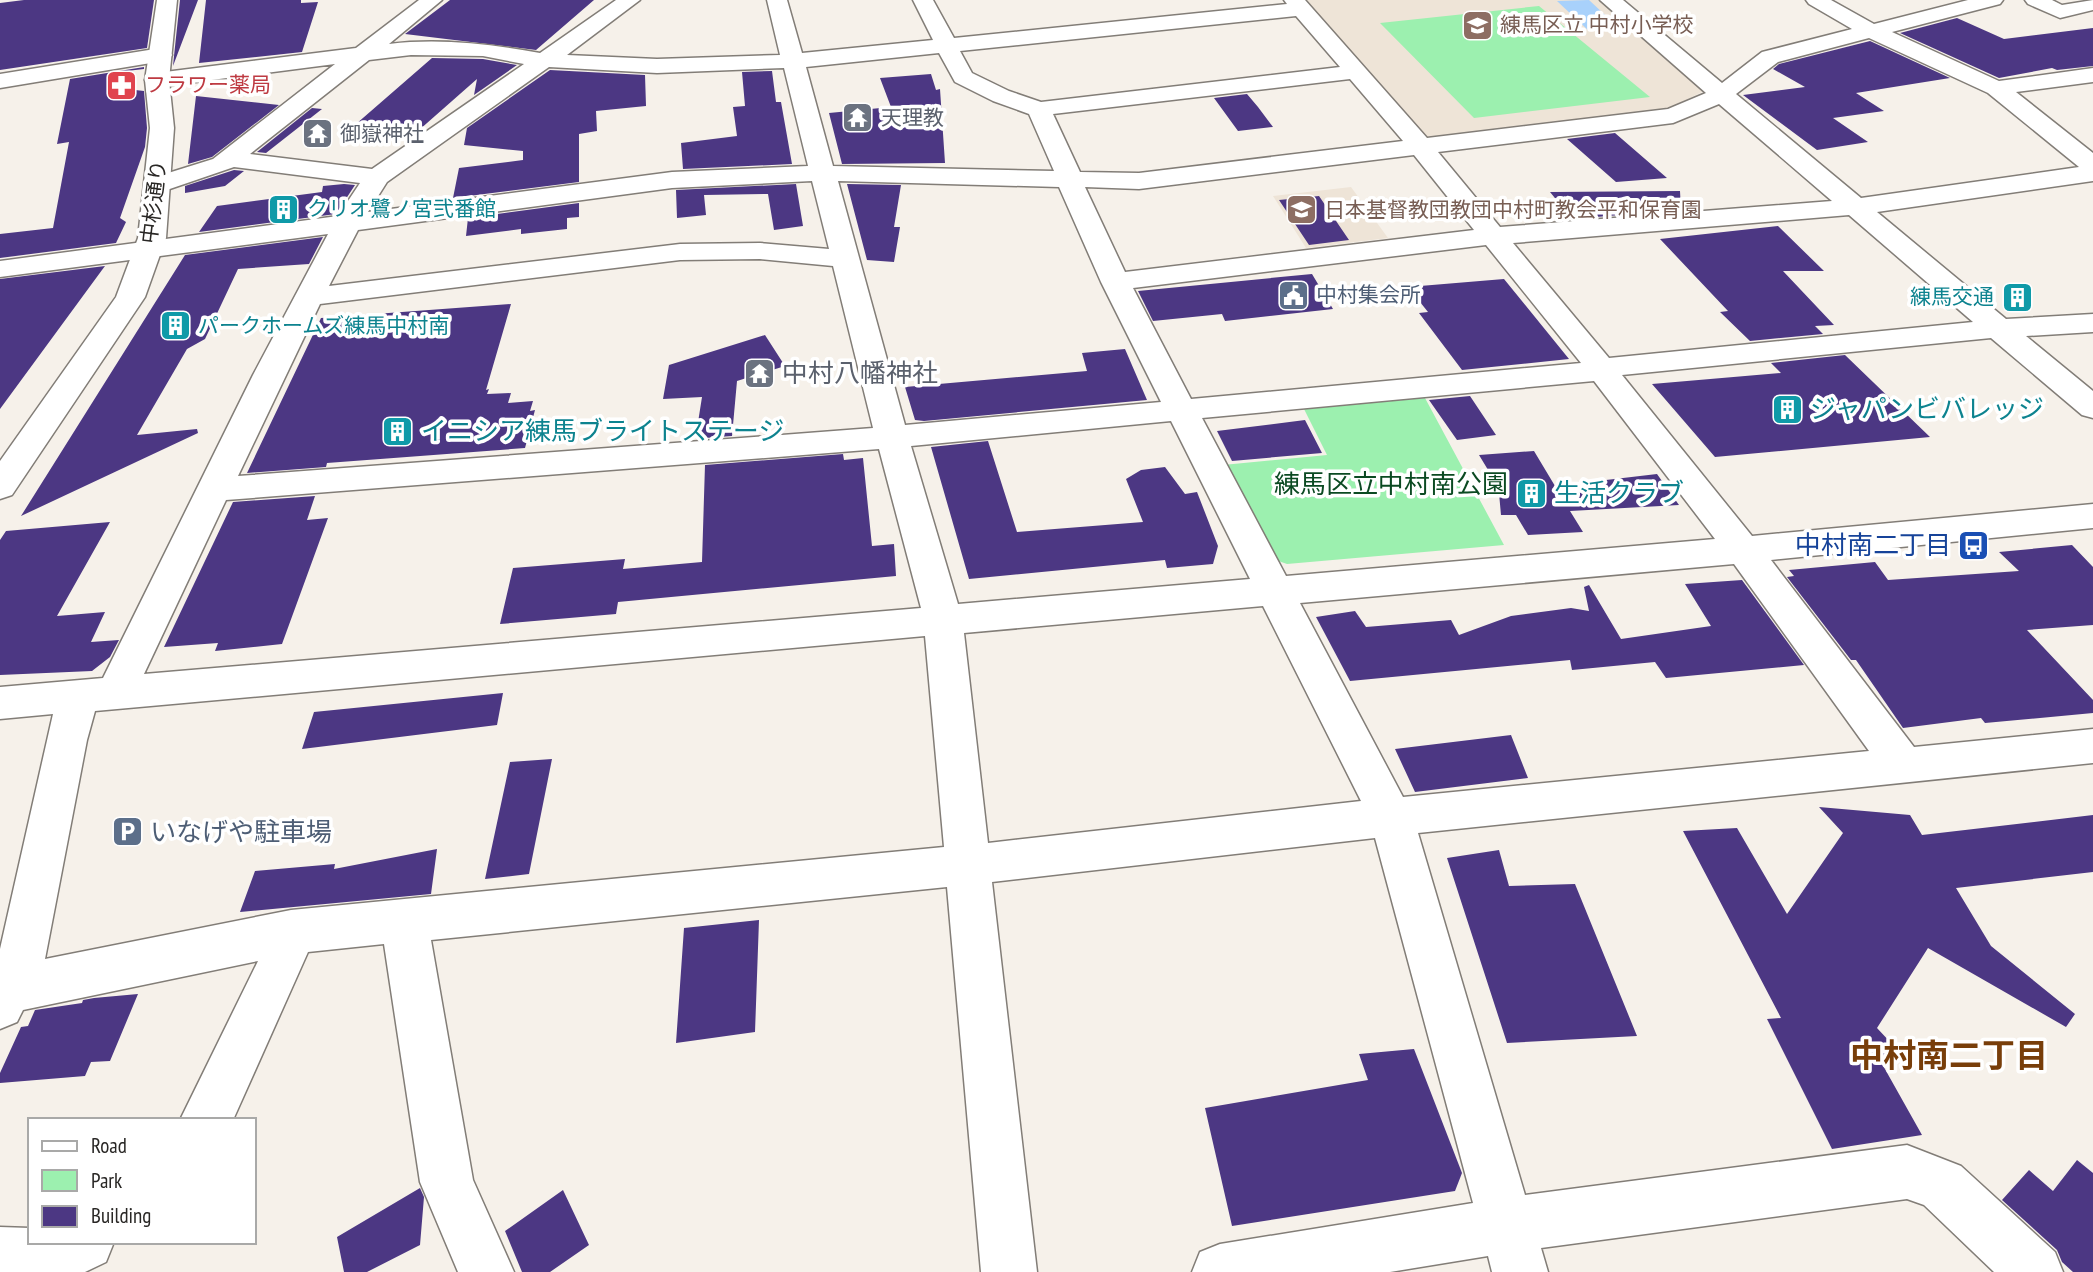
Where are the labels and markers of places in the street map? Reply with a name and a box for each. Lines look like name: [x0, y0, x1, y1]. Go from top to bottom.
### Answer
school or university icon: 練馬区立 中村小学校: [1460, 8, 1494, 42]
place label: 練馬区立 中村小学校: [1500, 11, 1693, 38]
pharmacy icon: フラワー薬局: [105, 68, 139, 102]
place label: フラワー薬局: [145, 71, 271, 98]
temple icon: 天理教: [841, 101, 875, 135]
place label: 天理教: [881, 104, 944, 131]
temple icon: 御嶽神社: [300, 117, 334, 151]
place label: 御嶽神社: [340, 120, 424, 147]
building icon: クリオ鷺ノ宮弐番館: [267, 192, 301, 226]
school or university icon: 日本基督教団教団中村町教会平和保育園: [1284, 193, 1318, 227]
place label: クリオ鷺ノ宮弐番館: [307, 195, 496, 222]
place label: 日本基督教団教団中村町教会平和保育園: [1324, 196, 1702, 223]
public building icon: 中村集会所: [1276, 278, 1310, 312]
building icon: 練馬交通: [2000, 280, 2034, 314]
place label: 中村集会所: [1316, 281, 1421, 308]
place label: 練馬交通: [1910, 283, 1994, 310]
building icon: パークホームズ練馬中村南: [158, 309, 192, 343]
place label: パークホームズ練馬中村南: [198, 312, 449, 339]
temple icon: 中村八幡神社: [742, 356, 776, 390]
place label: 中村八幡神社: [782, 356, 938, 389]
building icon: ジャパンビバレッジ: [1770, 392, 1804, 426]
place label: ジャパンビバレッジ: [1810, 392, 2044, 425]
building icon: イニシア練馬ブライトステージ: [381, 414, 415, 448]
place label: イニシア練馬ブライトステージ: [421, 414, 784, 447]
building icon: 生活クラブ: [1514, 476, 1548, 510]
place label: 生活クラブ: [1554, 476, 1684, 509]
place label: 中村南二丁目: [1795, 528, 1951, 561]
bus stop icon: 中村南二丁目: [1957, 528, 1991, 562]
parking icon: いなげや駐車場: [110, 815, 144, 849]
place label: いなげや駐車場: [150, 815, 332, 848]

